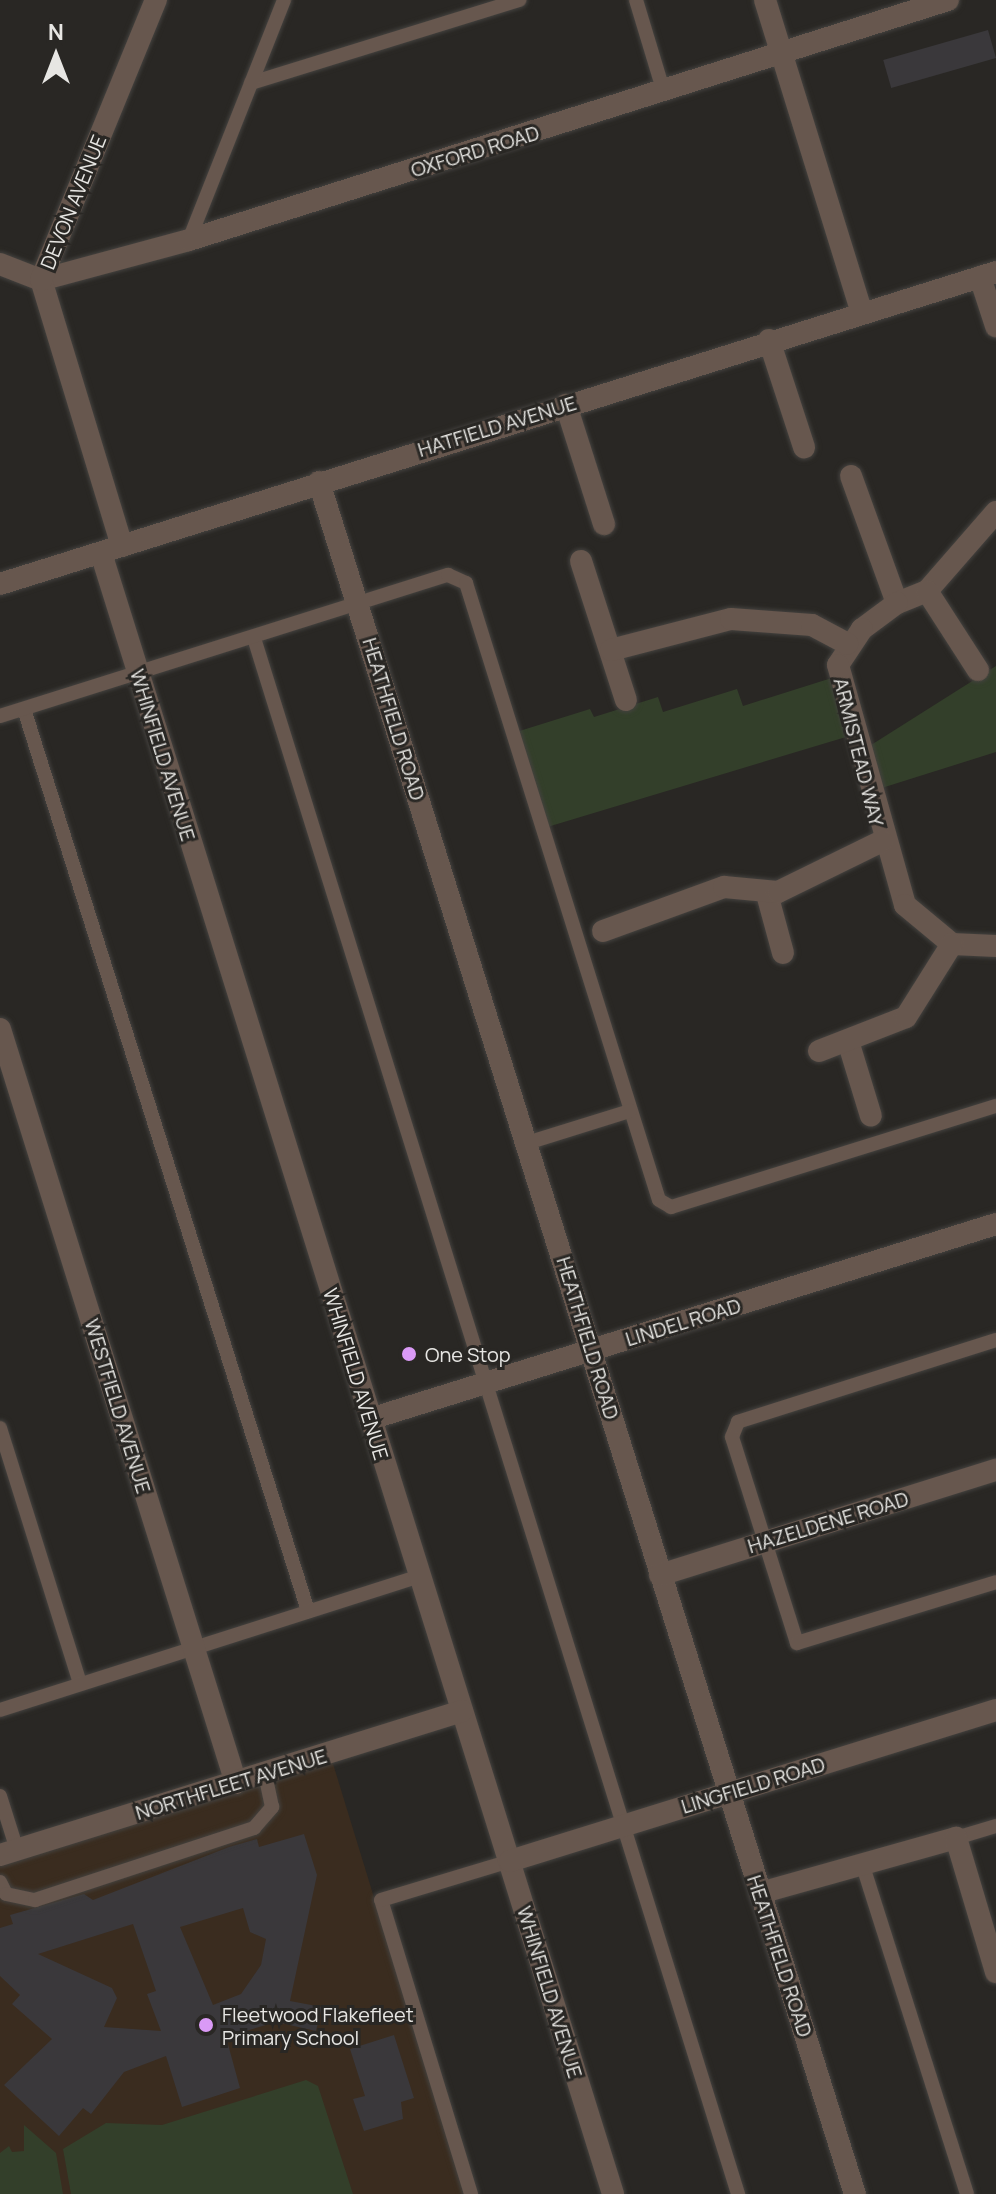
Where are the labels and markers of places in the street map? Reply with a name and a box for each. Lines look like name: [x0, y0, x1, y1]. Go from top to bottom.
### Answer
place label: One Stop: [425, 1342, 511, 1366]
marker: One Stop: [400, 1345, 418, 1363]
place label: Fleetwood Flakefleet Primary School: [222, 2002, 414, 2049]
marker: Fleetwood Flakefleet Primary School: [197, 2016, 215, 2034]

